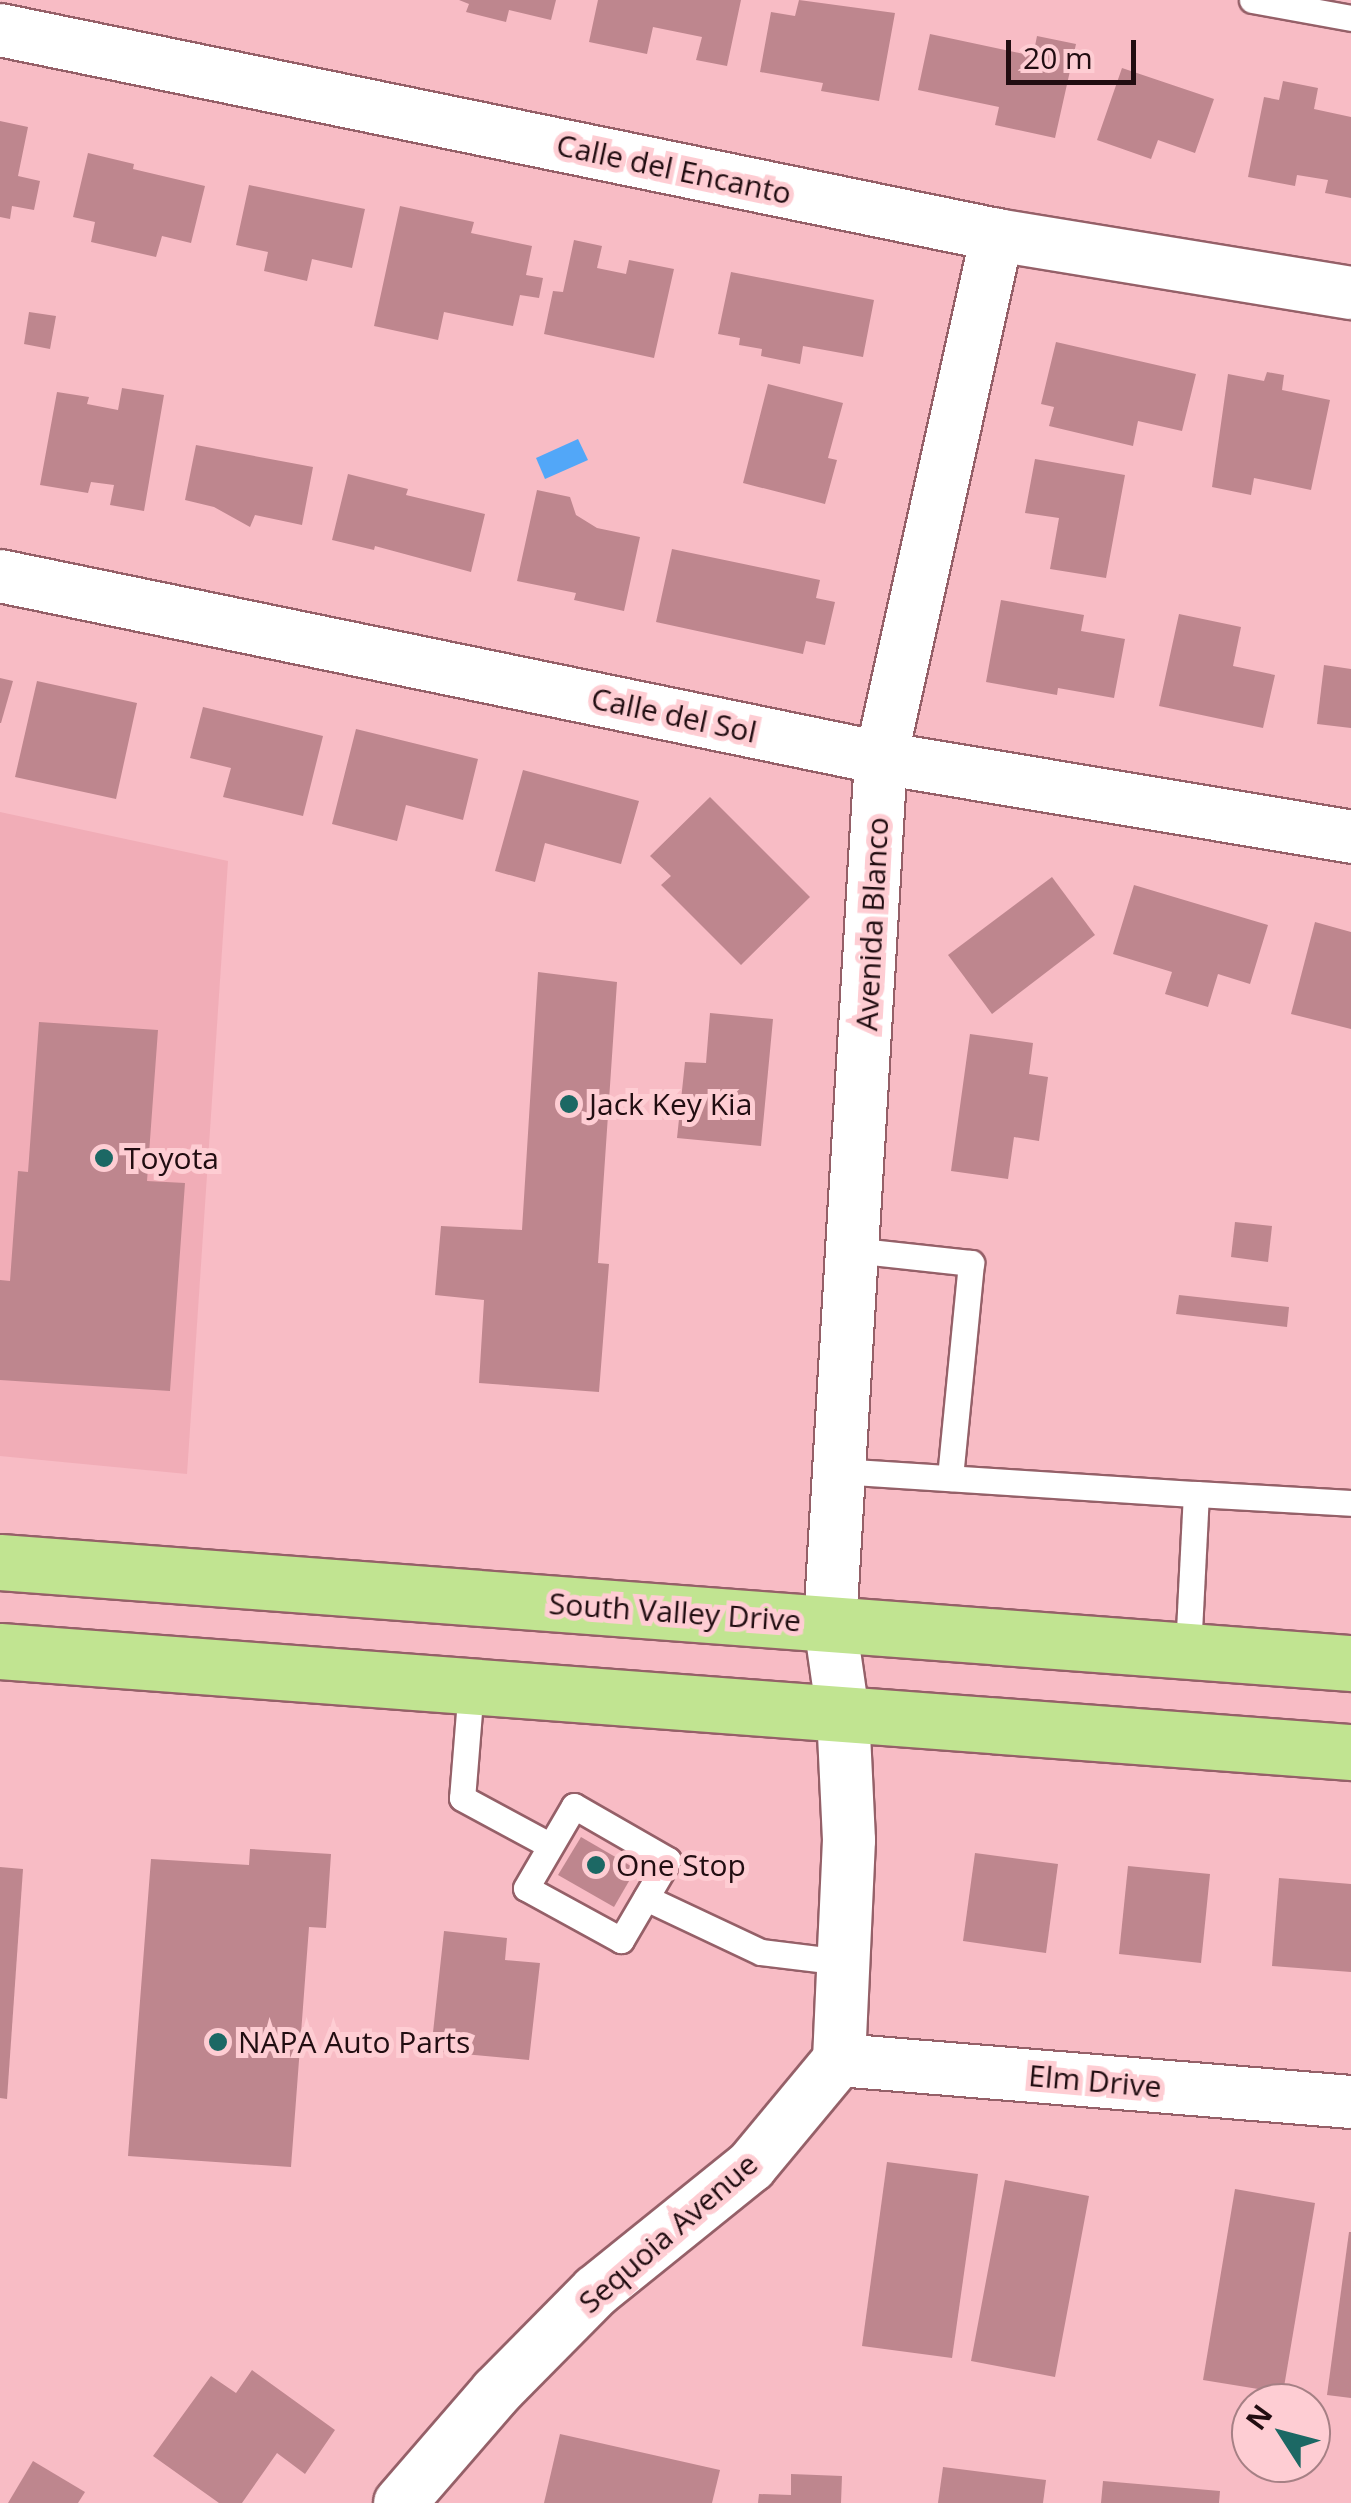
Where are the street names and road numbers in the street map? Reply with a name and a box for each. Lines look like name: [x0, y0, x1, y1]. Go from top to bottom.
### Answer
street label: Calle del Encanto: [553, 127, 795, 211]
street label: Calle del Sol: [588, 680, 760, 750]
street label: Avenida Blanco: [848, 816, 896, 1032]
street label: South Valley Drive: [548, 1585, 802, 1639]
street label: Elm Drive: [1027, 2057, 1163, 2105]
street label: Sequoia Avenue: [571, 2146, 765, 2320]

